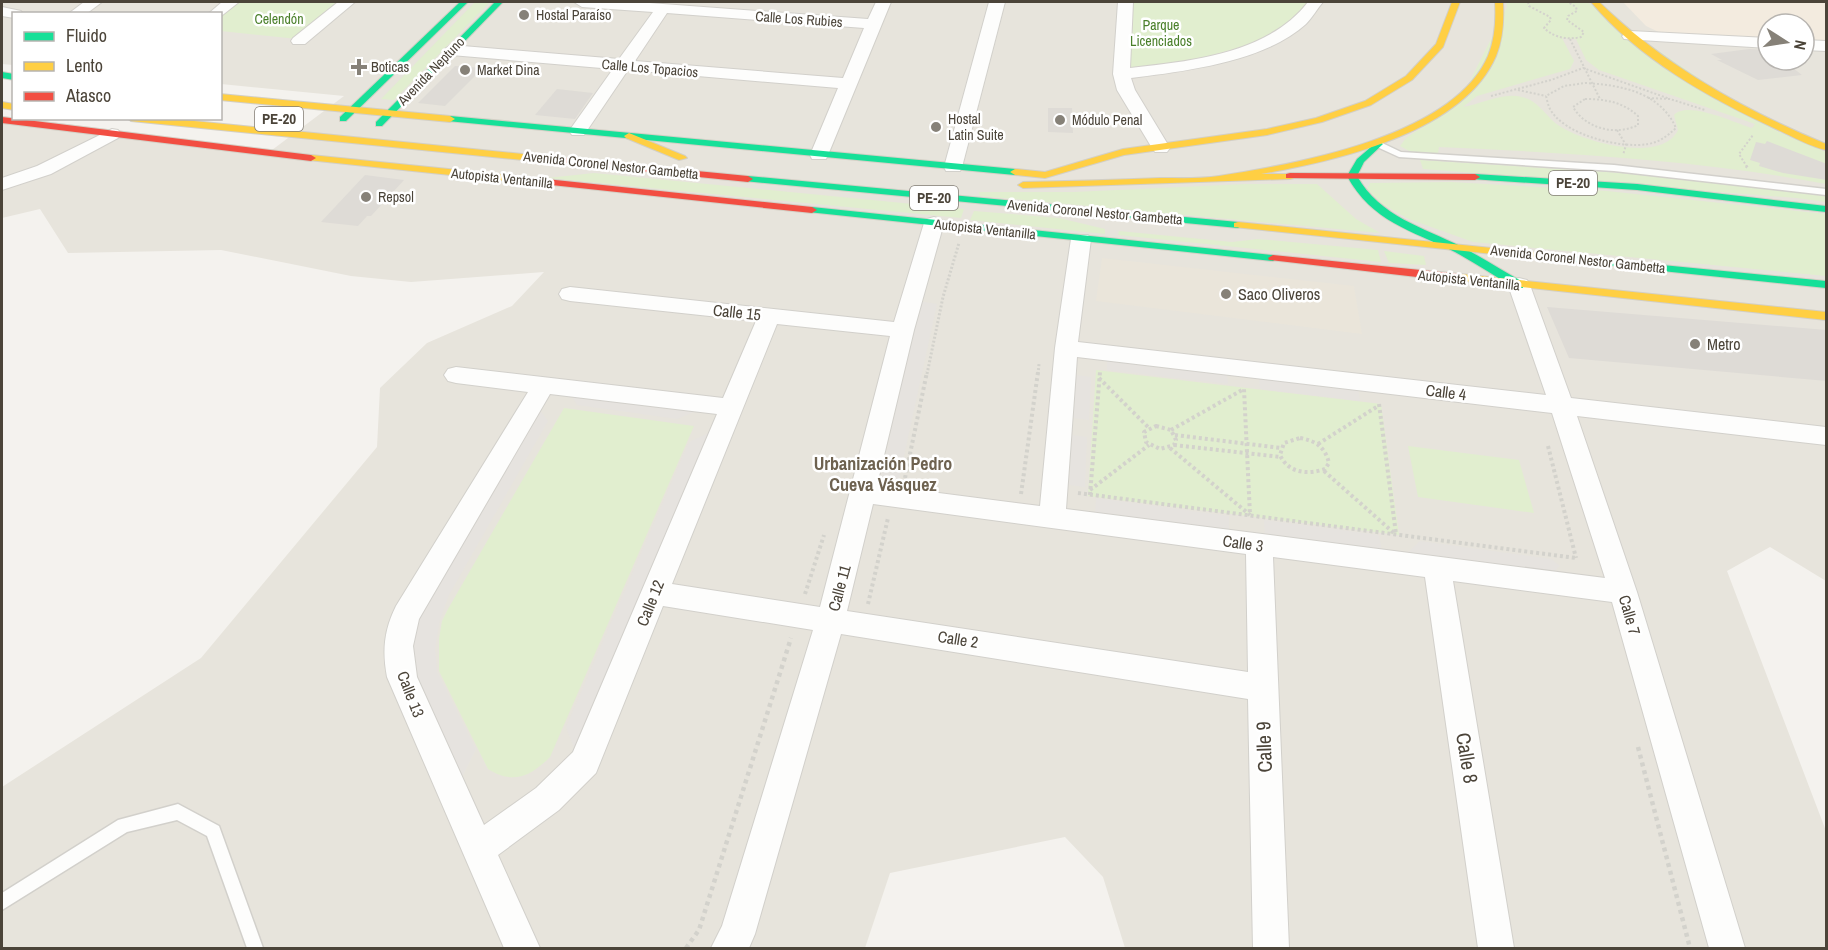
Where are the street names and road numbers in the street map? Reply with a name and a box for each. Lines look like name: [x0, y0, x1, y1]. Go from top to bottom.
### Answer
street label: Calle Los Rubies: [755, 7, 843, 31]
street label: Avenida Neptuno: [393, 33, 468, 110]
street label: Calle Los Topacios: [601, 55, 699, 81]
road number: PE-20: [255, 107, 303, 131]
street label: Avenida Coronel Nestor Gambetta: [522, 147, 700, 183]
street label: Autopista Ventanilla: [449, 164, 554, 192]
road number: PE-20: [1549, 171, 1597, 195]
road number: PE-20: [910, 186, 958, 210]
street label: Avenida Coronel Nestor Gambetta: [1006, 195, 1184, 229]
street label: Autopista Ventanilla: [932, 215, 1037, 243]
street label: Avenida Coronel Nestor Gambetta: [1489, 241, 1667, 277]
street label: Autopista Ventanilla: [1416, 266, 1521, 294]
street label: Calle 15: [712, 299, 762, 325]
street label: Calle 4: [1424, 379, 1468, 405]
street label: Calle 3: [1221, 529, 1265, 557]
street label: Calle 11: [822, 562, 856, 614]
street label: Calle 12: [631, 577, 669, 629]
street label: Calle 7: [1614, 592, 1646, 638]
street label: Calle 2: [936, 625, 980, 653]
street label: Calle 13: [392, 668, 430, 720]
street label: Calle 9: [1249, 721, 1278, 773]
street label: Calle 8: [1450, 731, 1485, 785]

